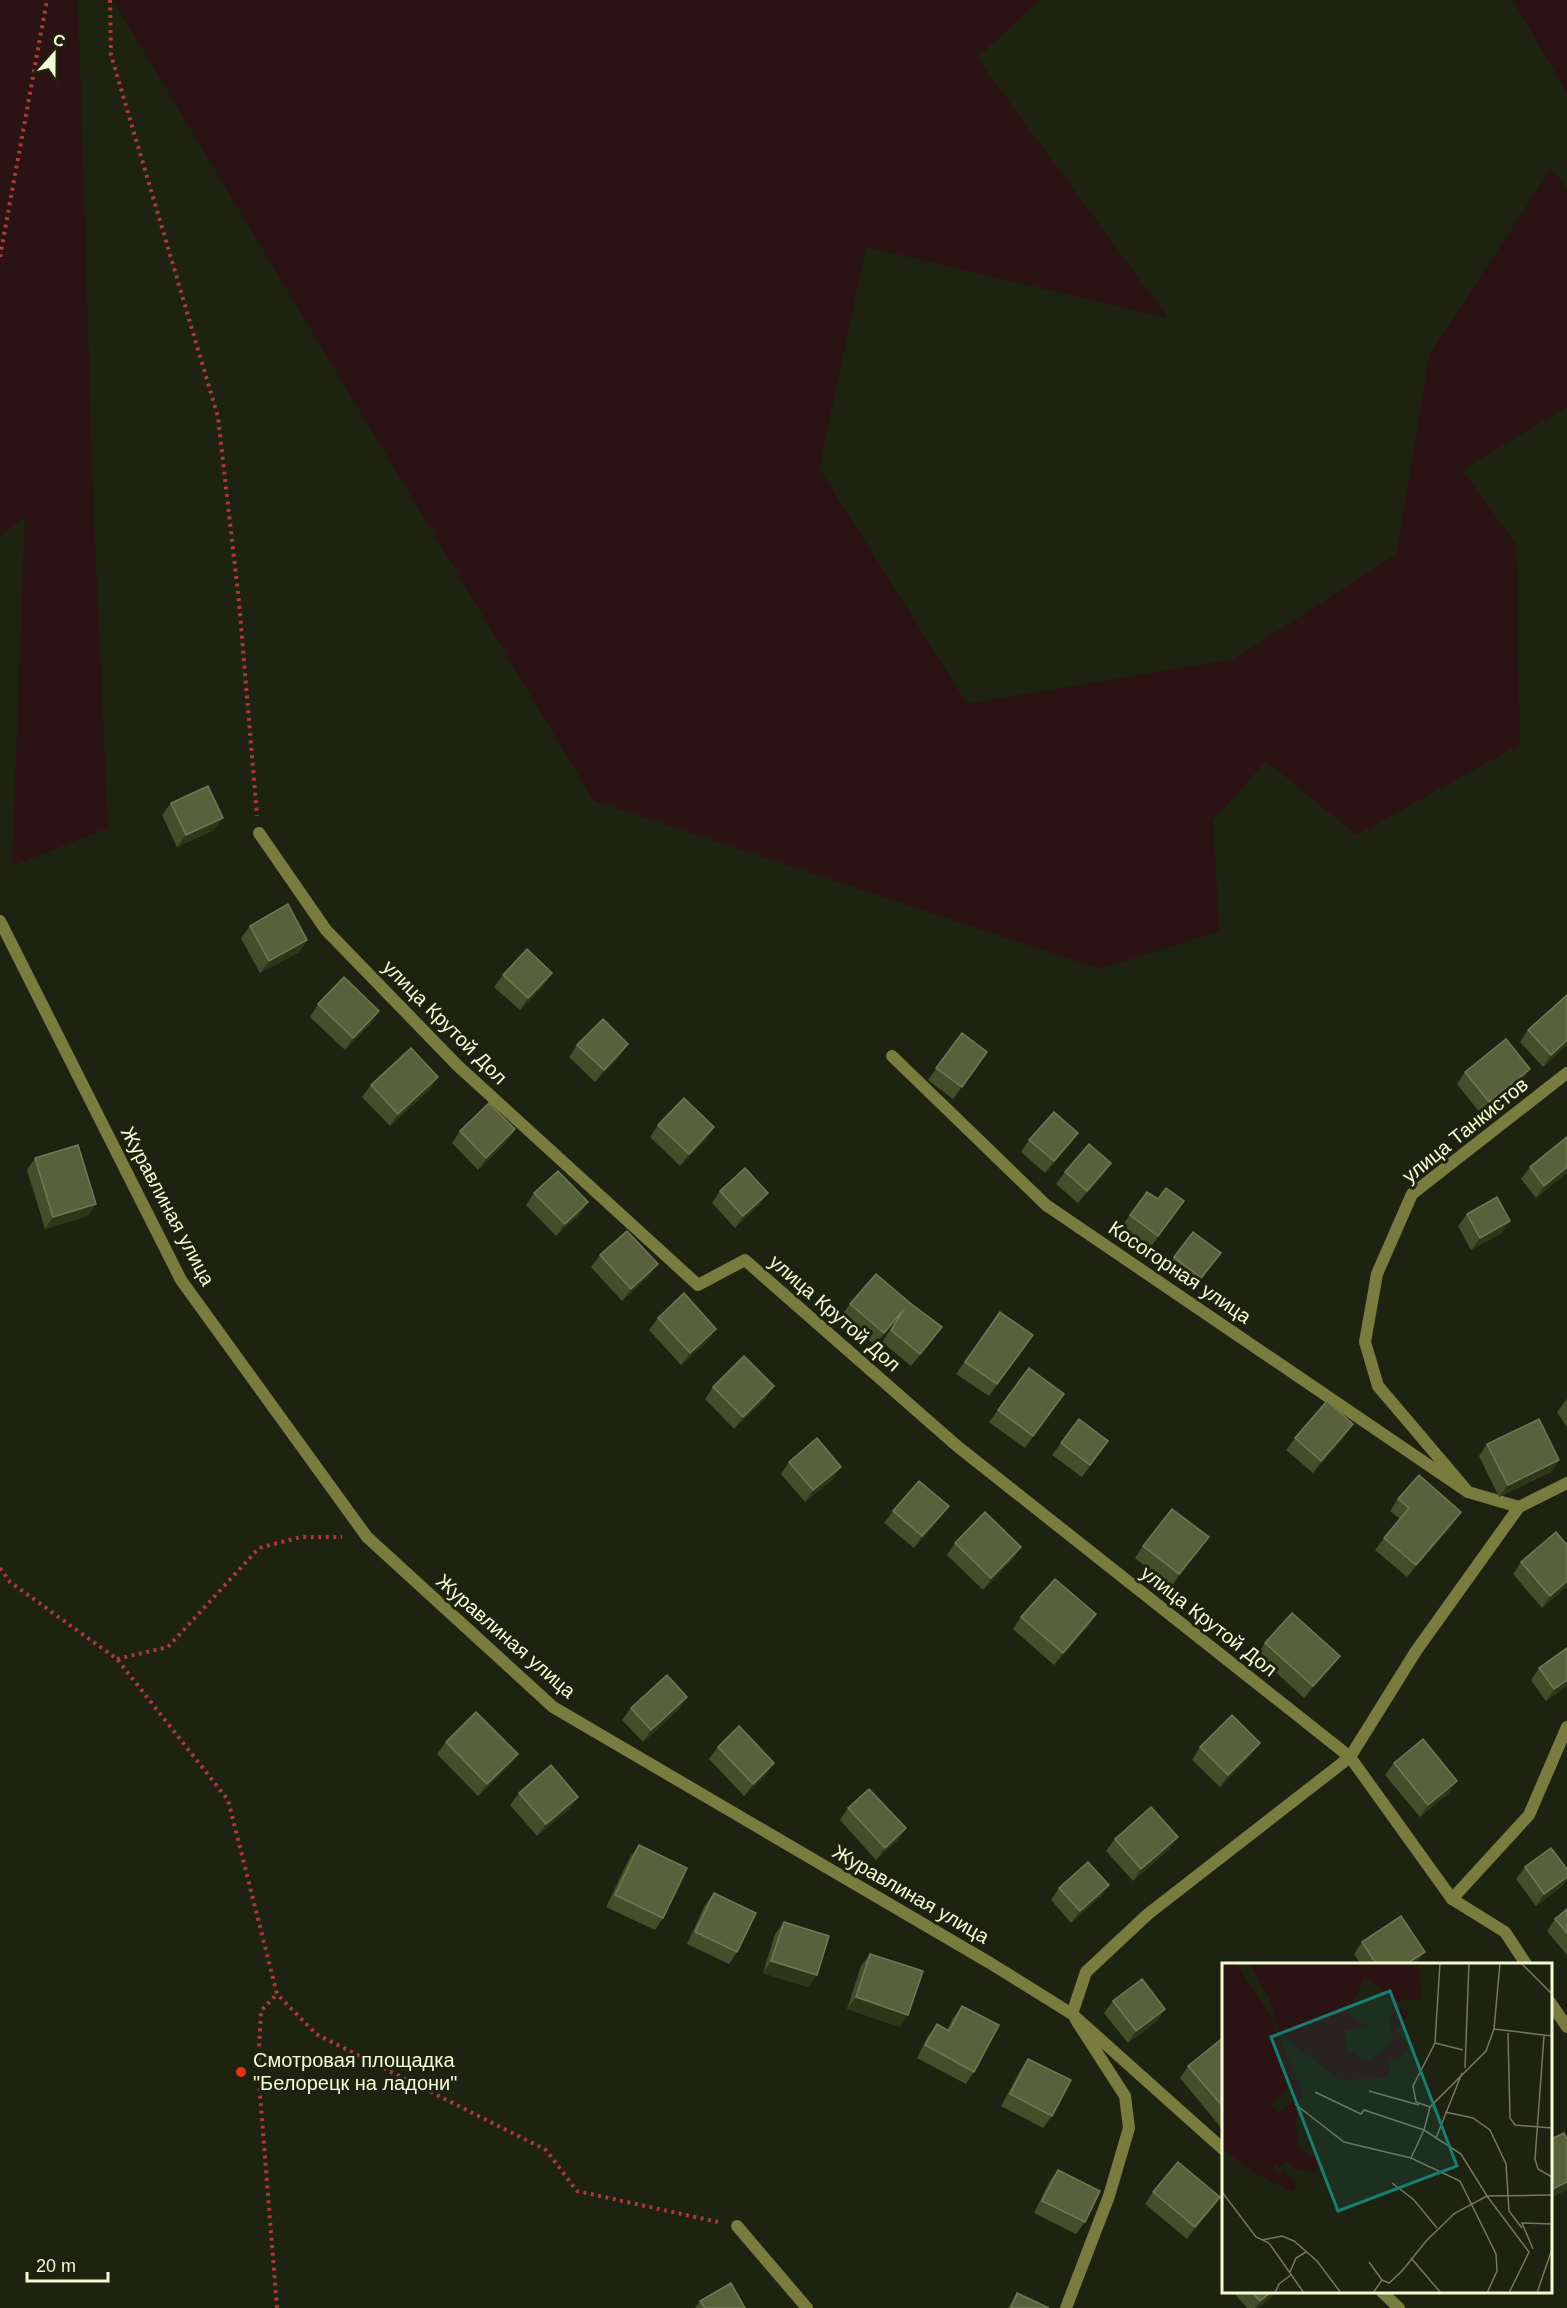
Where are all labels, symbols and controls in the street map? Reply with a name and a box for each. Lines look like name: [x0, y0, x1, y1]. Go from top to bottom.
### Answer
north arrow: [24, 24, 84, 84]
text: С: [51, 30, 68, 51]
street label: улица Крутой Дол: [379, 956, 511, 1088]
street label: улица Танкистов: [1398, 1073, 1532, 1187]
street label: Журавлиная улица: [117, 1123, 220, 1290]
street label: Косогорная улица: [1105, 1216, 1256, 1328]
street label: улица Крутой Дол: [765, 1250, 905, 1376]
street label: улица Крутой Дол: [1137, 1561, 1281, 1681]
street label: Журавлиная улица: [432, 1570, 581, 1703]
street label: Журавлиная улица: [829, 1840, 994, 1948]
inset map: [1222, 1963, 1552, 2293]
place label: Смотровая площадка "Белорецк на ладони": [253, 2049, 457, 2094]
marker: Смотровая площадка "Белорецк на ладони": [234, 2065, 248, 2079]
scale bar: [27, 2245, 108, 2283]
text: 20 m: [36, 2256, 76, 2276]

